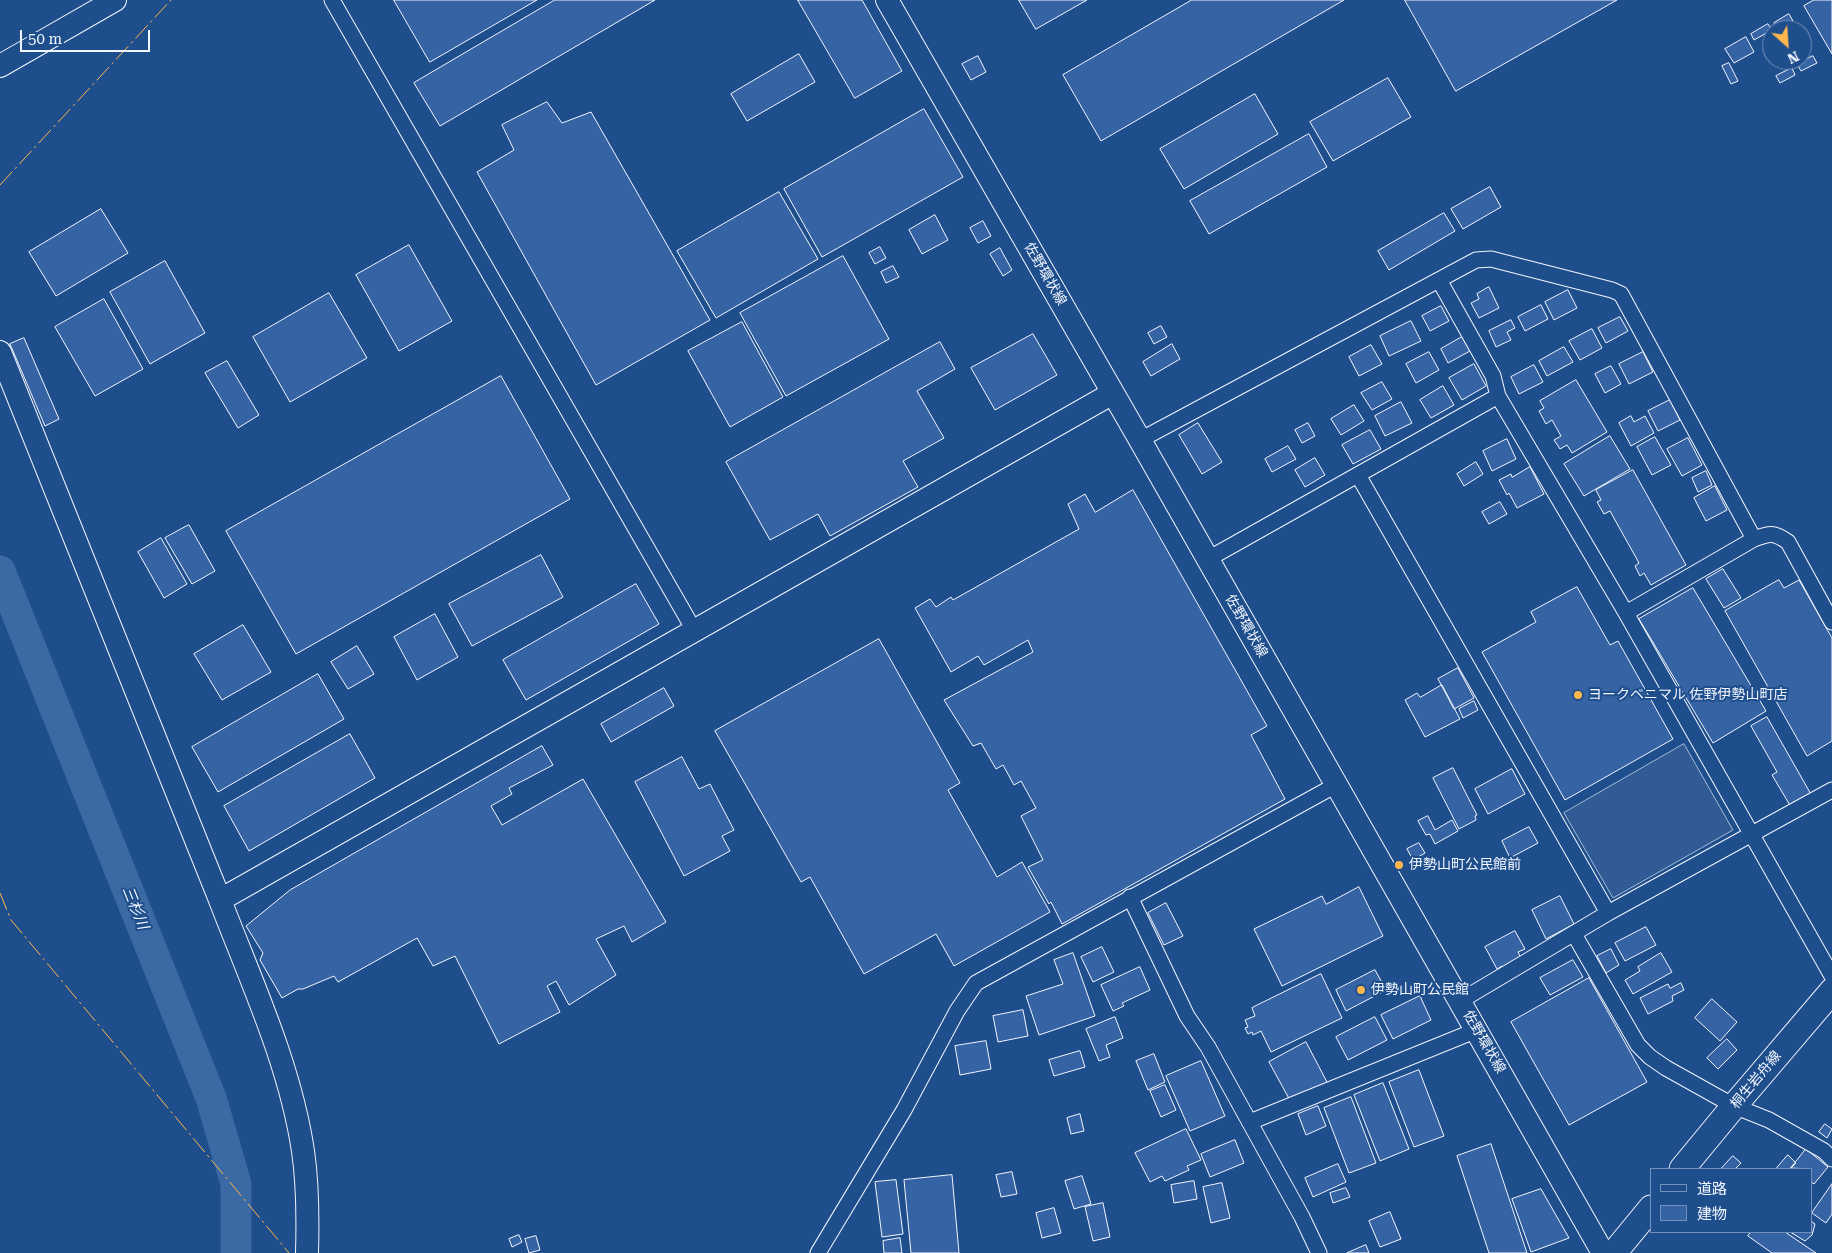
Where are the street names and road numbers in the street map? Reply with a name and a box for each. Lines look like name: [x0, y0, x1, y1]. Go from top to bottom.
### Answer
street label: 佐野環状線: [1020, 239, 1070, 309]
street label: 佐野環状線: [1221, 591, 1271, 661]
street label: 佐野環状線: [1459, 1007, 1509, 1077]
street label: 桐生岩舟線: [1727, 1048, 1785, 1112]

